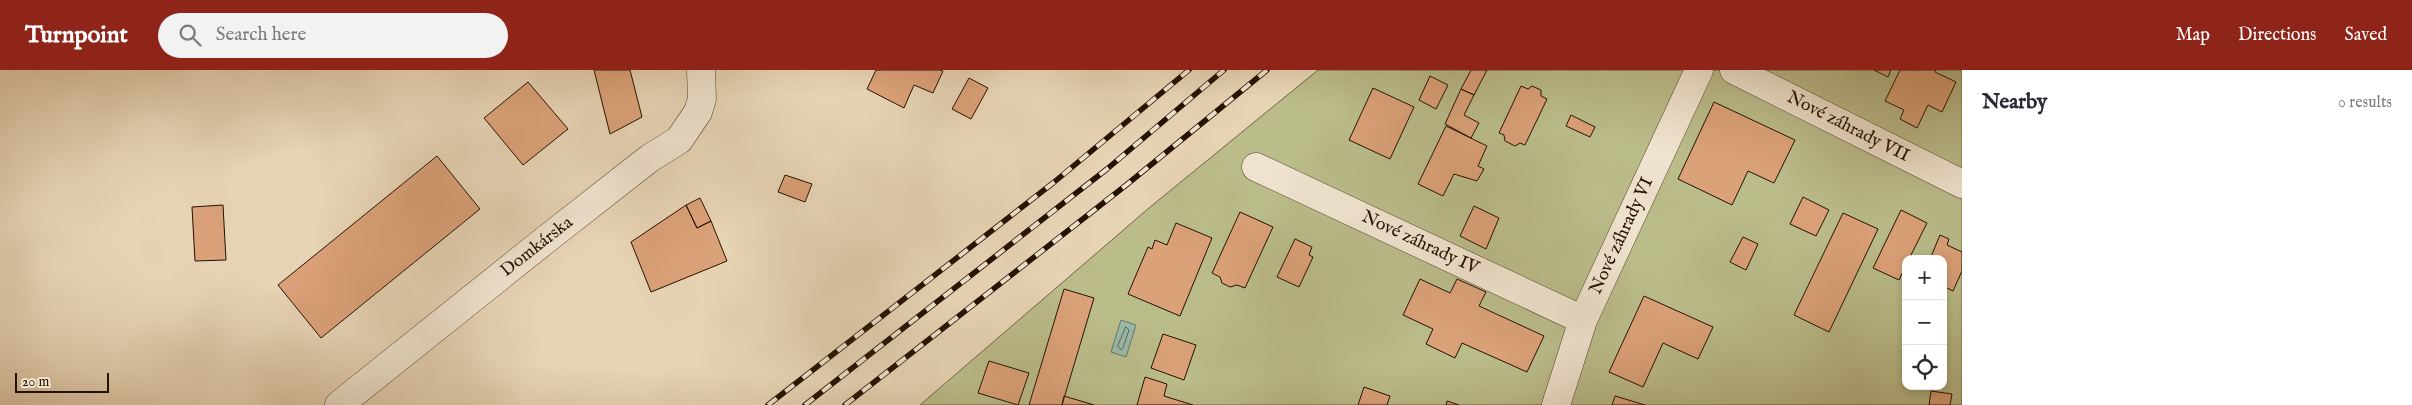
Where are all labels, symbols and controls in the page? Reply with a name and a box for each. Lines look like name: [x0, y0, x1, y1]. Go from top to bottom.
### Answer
search box: [158, 13, 508, 58]
text: Turnpoint: [25, 20, 128, 51]
icon: search: [176, 21, 204, 49]
text: Search here: [216, 23, 306, 47]
text: Map: [2176, 24, 2210, 47]
text: Directions: [2238, 24, 2316, 47]
text: Saved: [2344, 24, 2387, 47]
street label: Nové záhrady VII: [1783, 86, 1913, 168]
text: Nearby: [1982, 89, 2047, 116]
text: 0 results: [2338, 93, 2392, 113]
street label: Nové záhrady VI: [1585, 174, 1659, 298]
street label: Nové záhrady IV: [1358, 206, 1483, 281]
street label: Domkárska: [496, 211, 578, 282]
map controls: [1902, 255, 1947, 390]
button: +: [1902, 255, 1947, 300]
button: −: [1902, 300, 1947, 345]
button: locate: [1902, 345, 1947, 390]
scale bar: [15, 370, 109, 393]
text: 20 m: [22, 373, 49, 391]

